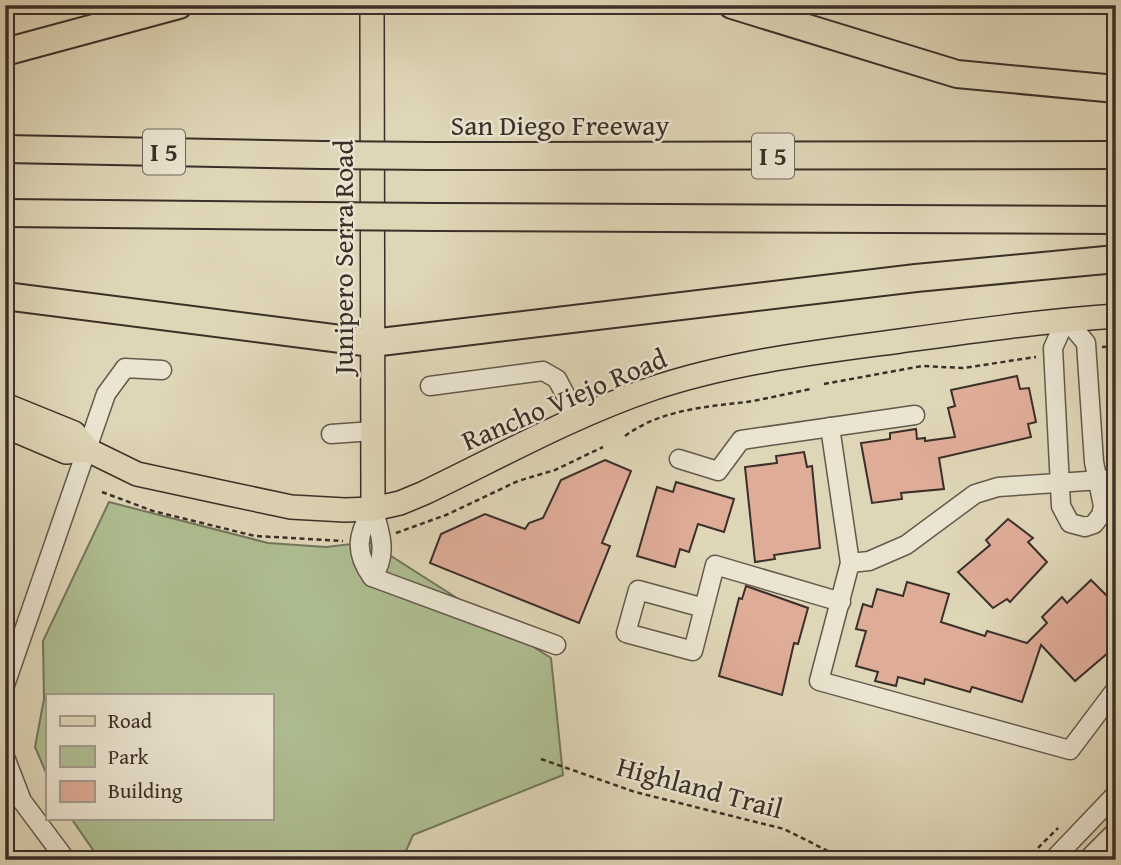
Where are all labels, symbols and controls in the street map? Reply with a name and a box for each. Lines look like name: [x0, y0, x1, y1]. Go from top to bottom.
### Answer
street label: San Diego Freeway: [451, 104, 669, 145]
road number: I 5: [143, 130, 185, 174]
road number: I 5: [752, 134, 794, 178]
street label: Junipero Serra Road: [322, 139, 363, 377]
street label: Rancho Viejo Road: [455, 337, 673, 460]
legend: [46, 694, 273, 820]
text: Road: [108, 705, 153, 736]
text: Park: [108, 741, 149, 772]
street label: Highland Trail: [613, 745, 788, 828]
text: Building: [108, 775, 183, 806]

